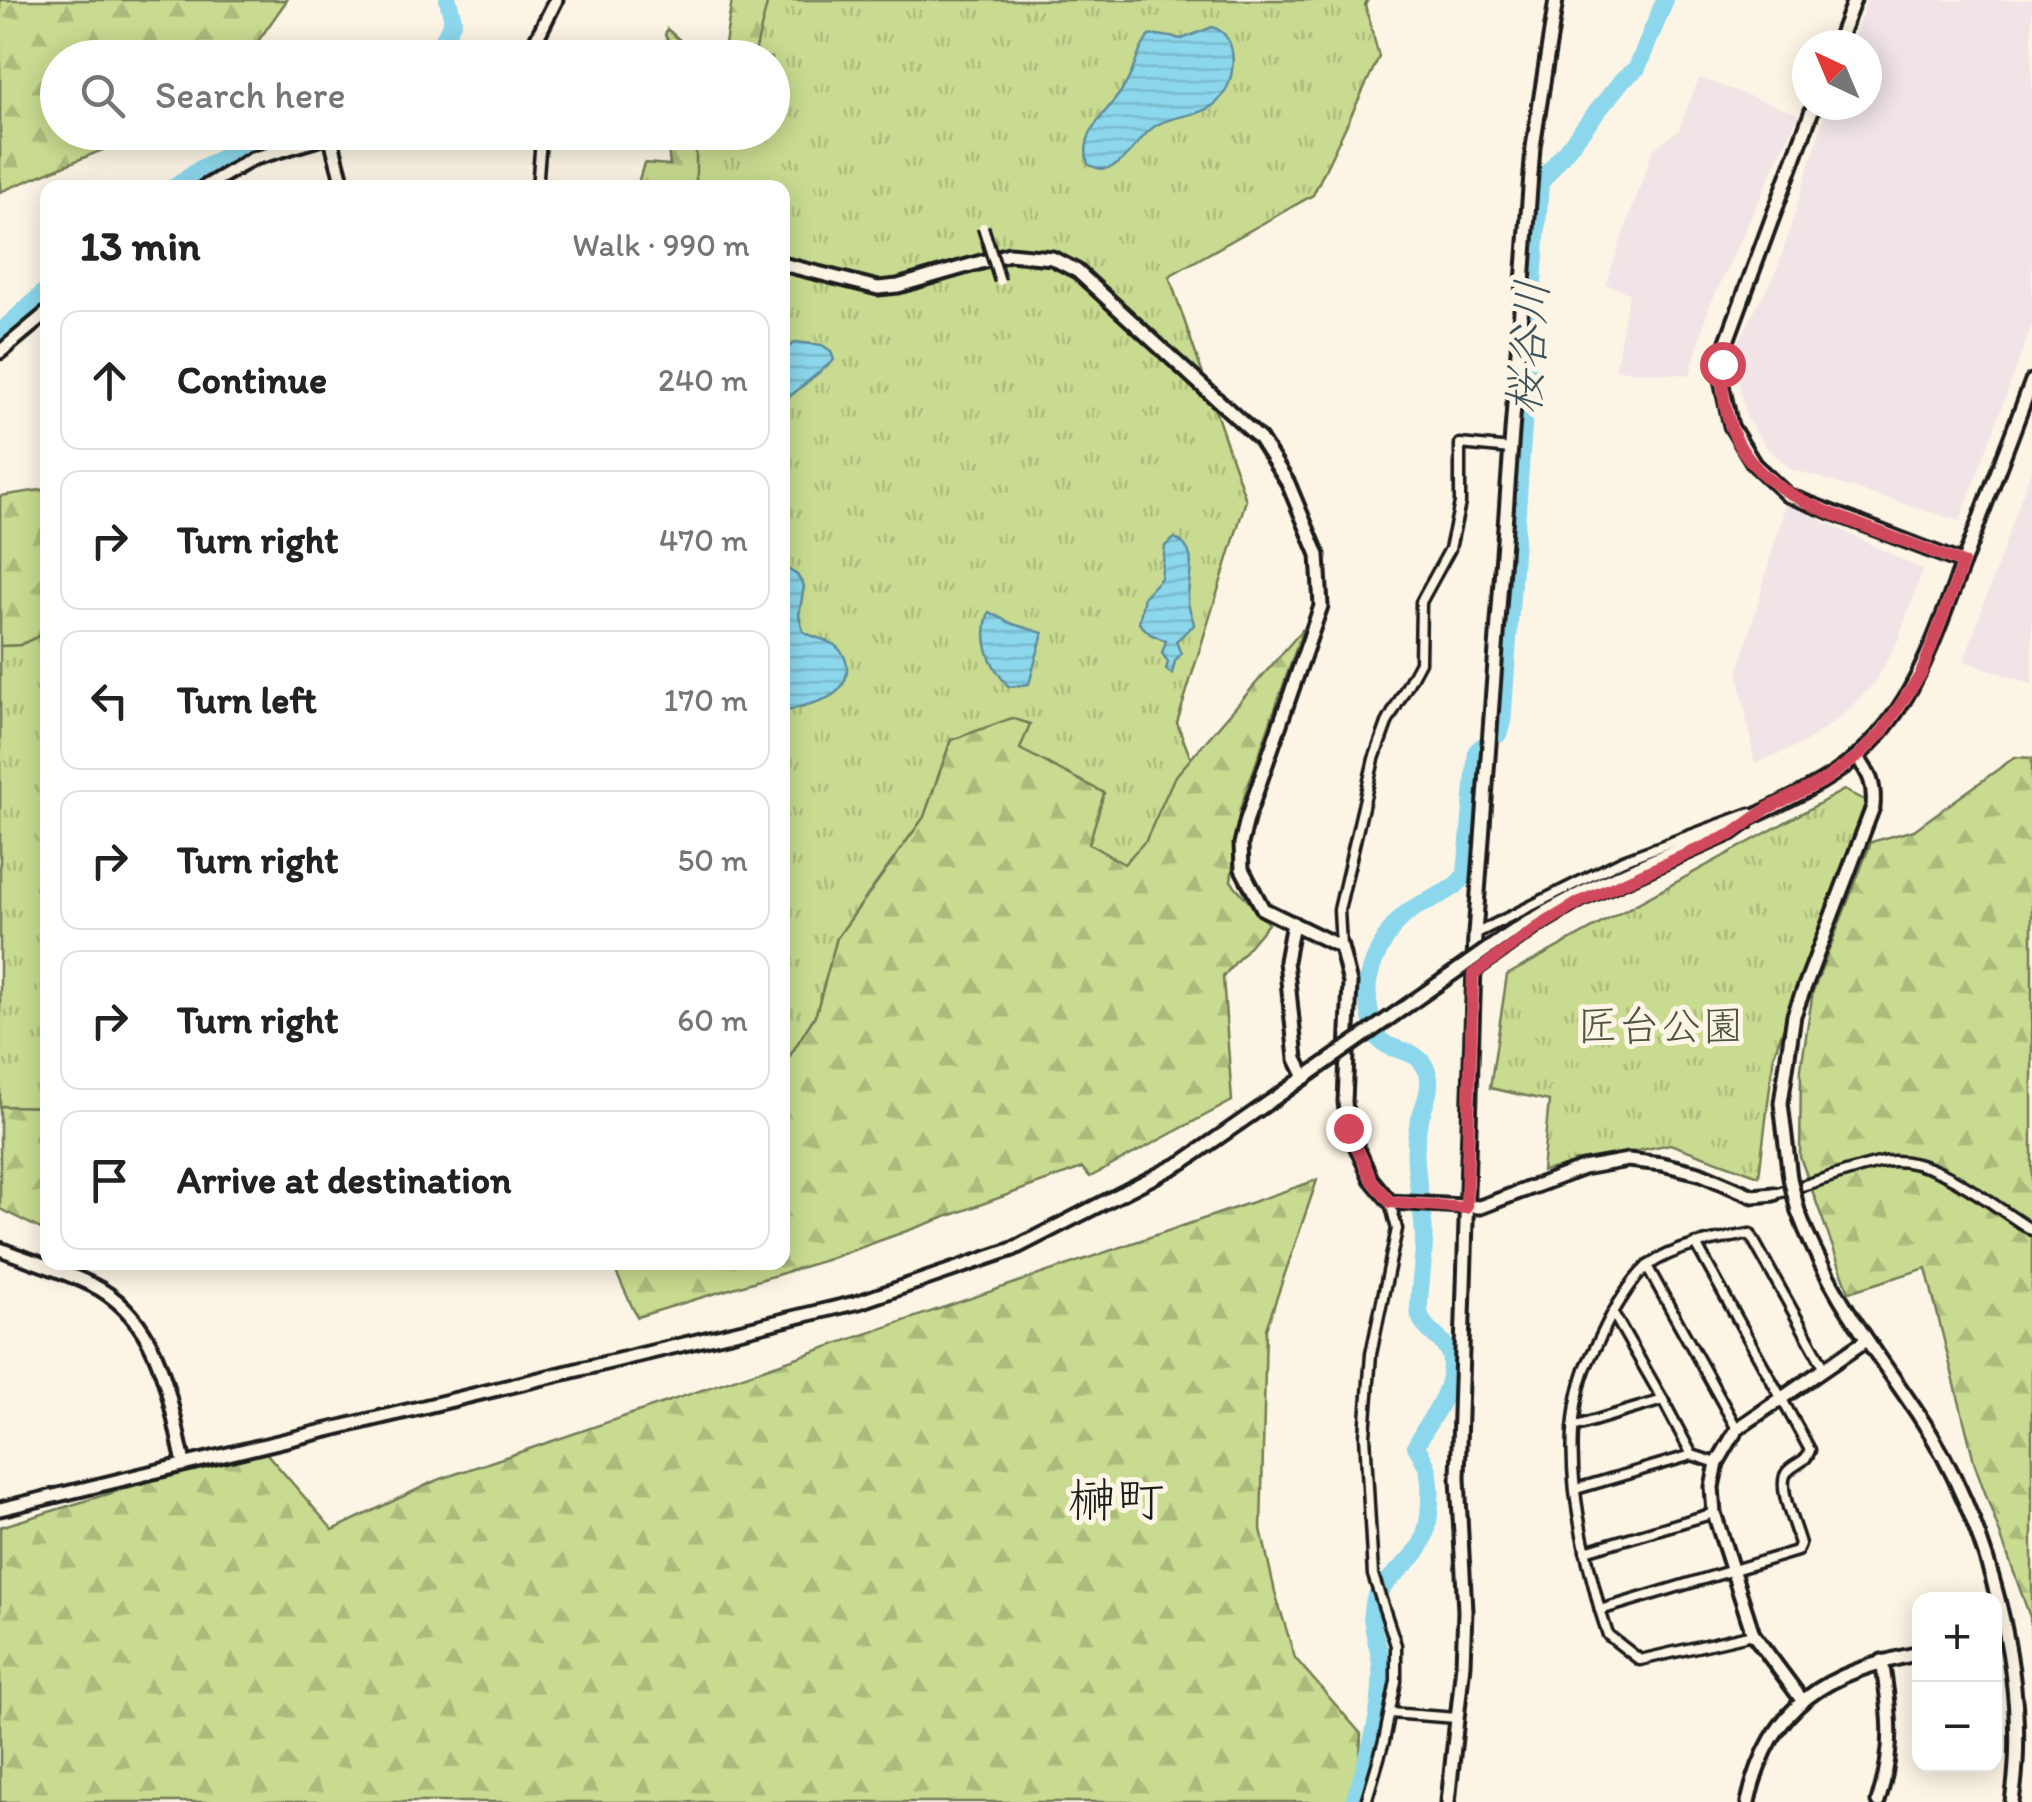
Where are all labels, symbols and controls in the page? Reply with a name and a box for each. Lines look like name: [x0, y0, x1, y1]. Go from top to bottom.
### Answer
north arrow: [1792, 30, 1882, 120]
search box: [40, 40, 790, 150]
icon: search: [75, 68, 130, 123]
text: Search here: [155, 72, 346, 118]
text: 13 min: [80, 220, 200, 271]
text: Walk · 990 m: [572, 226, 750, 264]
water label: 桜谷川: [1495, 278, 1559, 416]
route start: [1700, 342, 1746, 388]
icon: ahead: [82, 353, 137, 408]
text: Continue: [177, 357, 327, 403]
text: 240 m: [658, 361, 748, 399]
icon: right: [82, 513, 137, 568]
text: Turn right: [177, 517, 339, 563]
text: 470 m: [659, 521, 748, 559]
icon: left: [82, 673, 137, 728]
text: Turn left: [177, 677, 317, 723]
text: 170 m: [663, 681, 748, 719]
icon: right: [82, 833, 137, 888]
text: Turn right: [177, 837, 339, 883]
text: 50 m: [677, 841, 748, 879]
icon: right: [82, 993, 137, 1048]
text: Turn right: [177, 997, 339, 1043]
park label: 匠台公園: [1576, 1000, 1744, 1051]
text: 60 m: [677, 1001, 748, 1039]
route end: [1326, 1106, 1372, 1152]
icon: arrive: [82, 1153, 137, 1208]
text: Arrive at destination: [177, 1157, 512, 1203]
district label: 榊町: [1068, 1470, 1164, 1528]
map controls: [1912, 1592, 2002, 1772]
button: +: [1912, 1592, 2002, 1682]
button: −: [1912, 1682, 2002, 1772]

